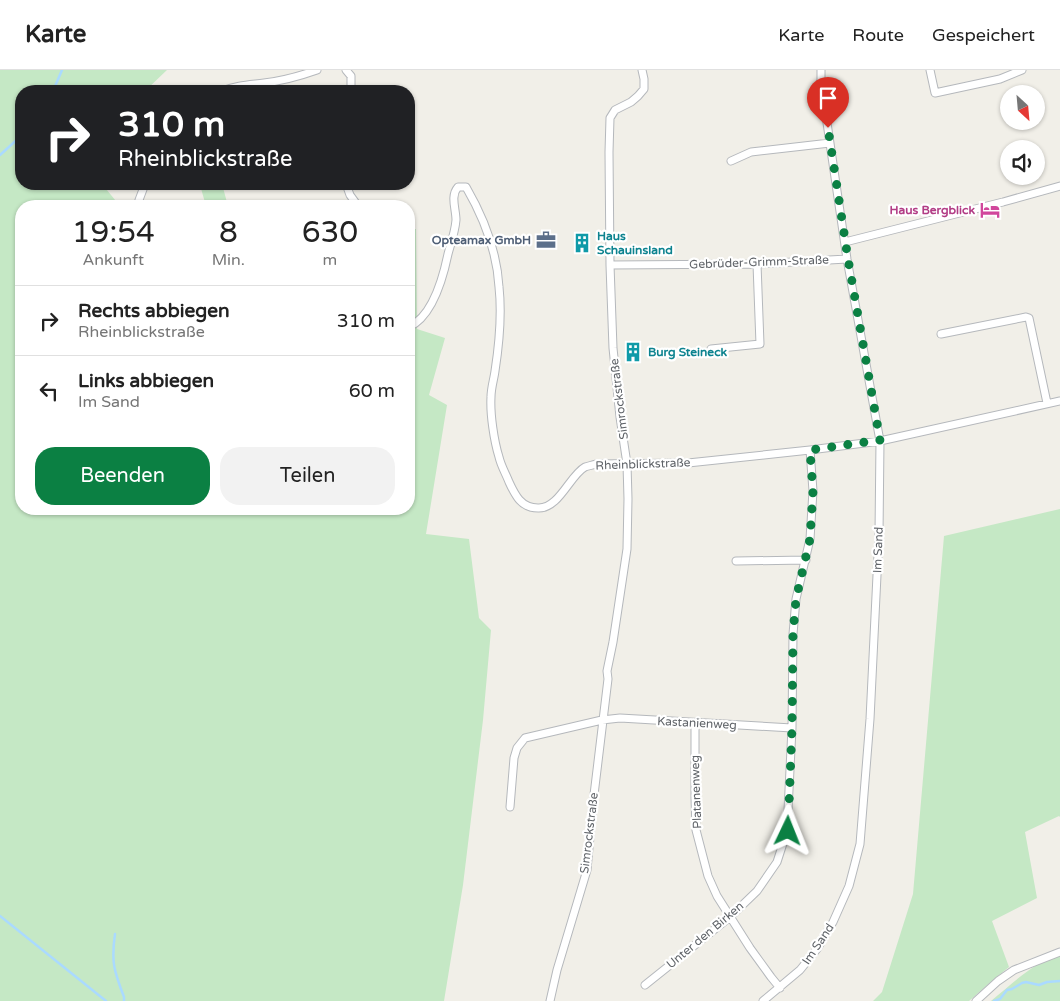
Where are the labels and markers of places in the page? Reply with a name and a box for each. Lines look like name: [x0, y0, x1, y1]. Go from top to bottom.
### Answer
pin: [807, 77, 849, 128]
hotel icon: Haus Bergblick: [979, 199, 1001, 221]
place label: Haus Bergblick: [890, 203, 975, 218]
office icon: Opteamax GmbH: [535, 229, 557, 251]
place label: Haus Schauinsland: [597, 229, 673, 257]
building icon: Haus Schauinsland: [571, 232, 593, 254]
place label: Opteamax GmbH: [432, 233, 531, 248]
building icon: Burg Steineck: [622, 341, 644, 363]
place label: Burg Steineck: [648, 345, 728, 360]

